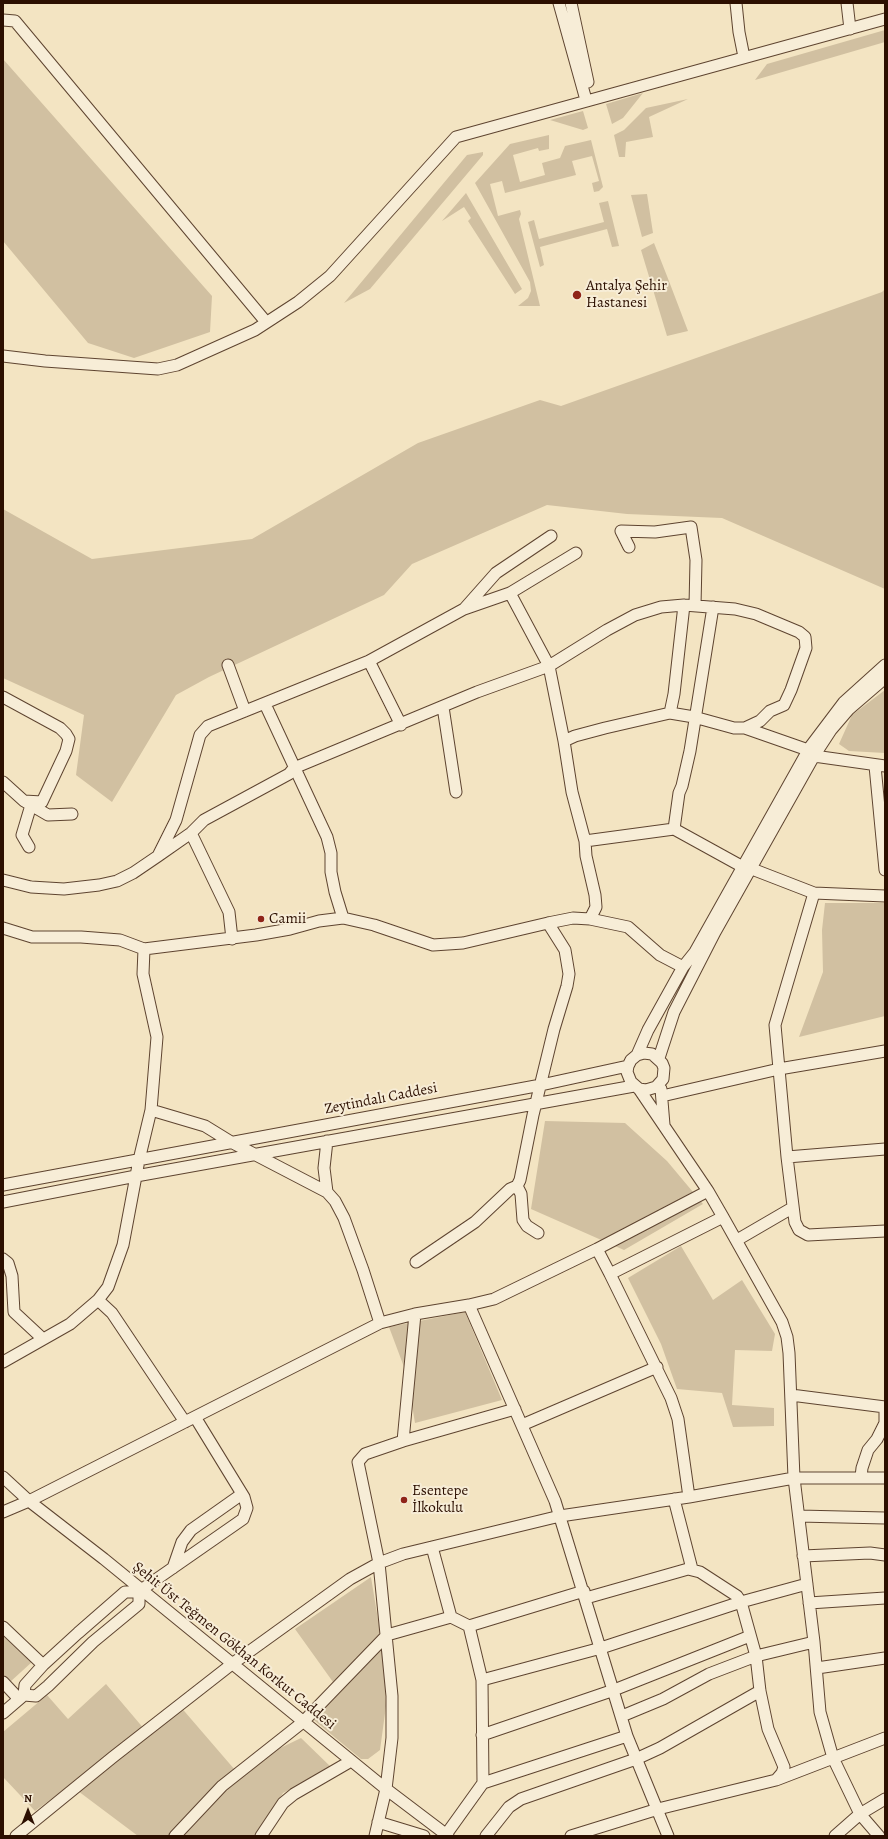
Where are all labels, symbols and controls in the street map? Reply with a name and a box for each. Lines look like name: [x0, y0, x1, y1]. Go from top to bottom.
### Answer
place label: Antalya Şehir Hastanesi: [586, 277, 667, 312]
marker: Antalya Şehir Hastanesi: [571, 289, 583, 301]
place label: Camii: [269, 910, 306, 928]
marker: Camii: [256, 914, 266, 924]
street label: Zeytindalı Caddesi: [323, 1079, 439, 1119]
place label: Esentepe İlkokulu: [412, 1482, 468, 1517]
marker: Esentepe İlkokulu: [399, 1495, 409, 1505]
street label: Şehit Üst Teğmen Gökhan Korkut Caddesi: [129, 1558, 339, 1734]
north arrow: [8, 1791, 48, 1831]
text: N: [24, 1791, 32, 1806]

